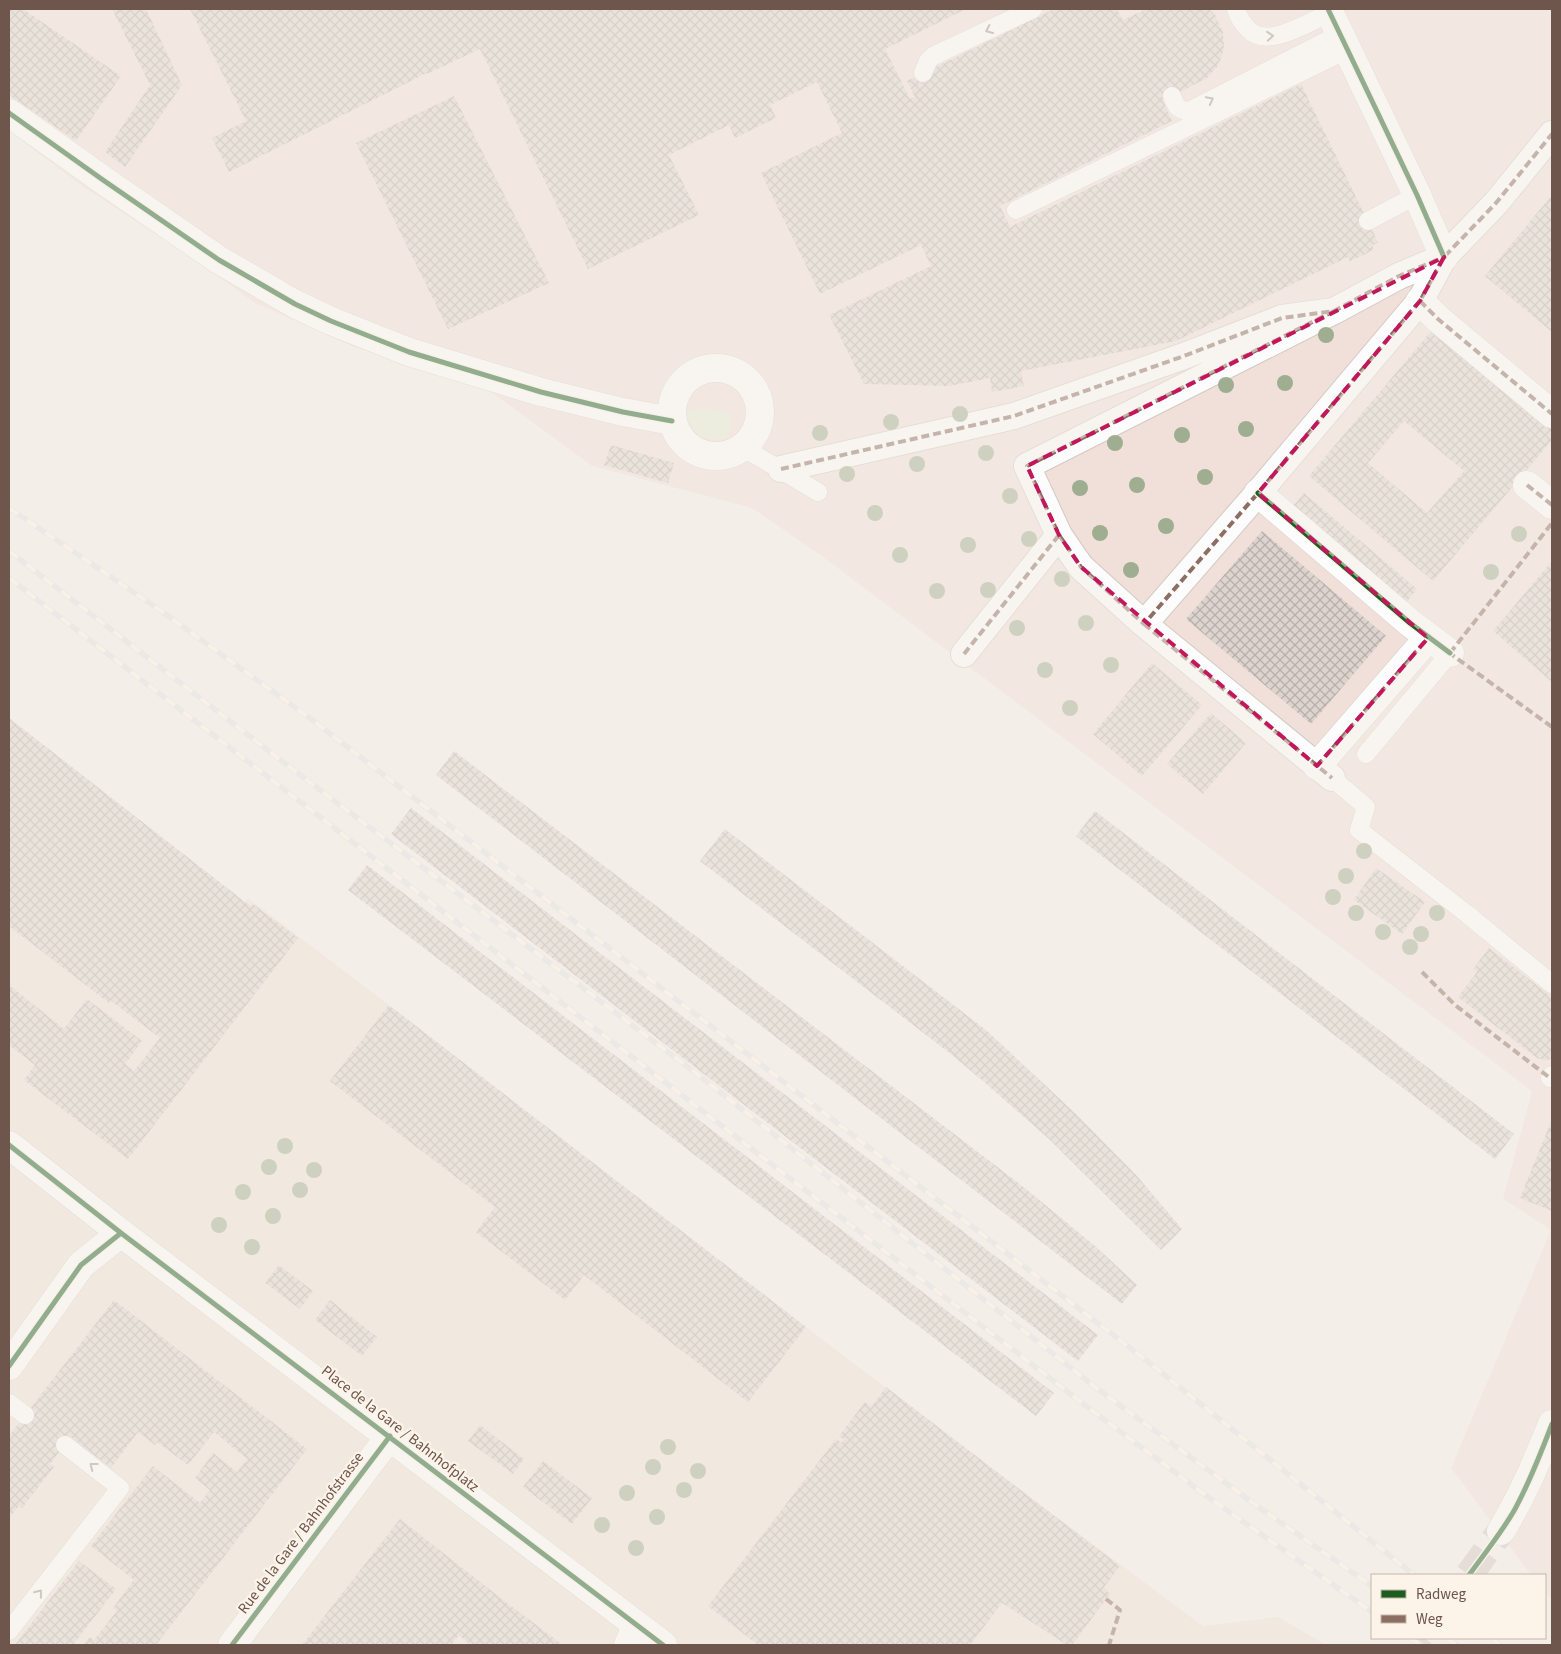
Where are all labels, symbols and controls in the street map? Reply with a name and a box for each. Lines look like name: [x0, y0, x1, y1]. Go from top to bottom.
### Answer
one-way arrow: [985, 23, 994, 34]
one-way arrow: [1266, 31, 1274, 42]
one-way arrow: [1205, 96, 1214, 106]
street label: Place de la Gare / Bahnhofplatz: [317, 1361, 483, 1497]
street label: Rue de la Gare / Bahnhofstrasse: [233, 1448, 369, 1618]
one-way arrow: [90, 1464, 99, 1472]
legend: [1371, 1574, 1546, 1639]
text: Radweg: [1416, 1584, 1466, 1605]
one-way arrow: [33, 1590, 41, 1599]
text: Weg: [1416, 1609, 1443, 1630]

